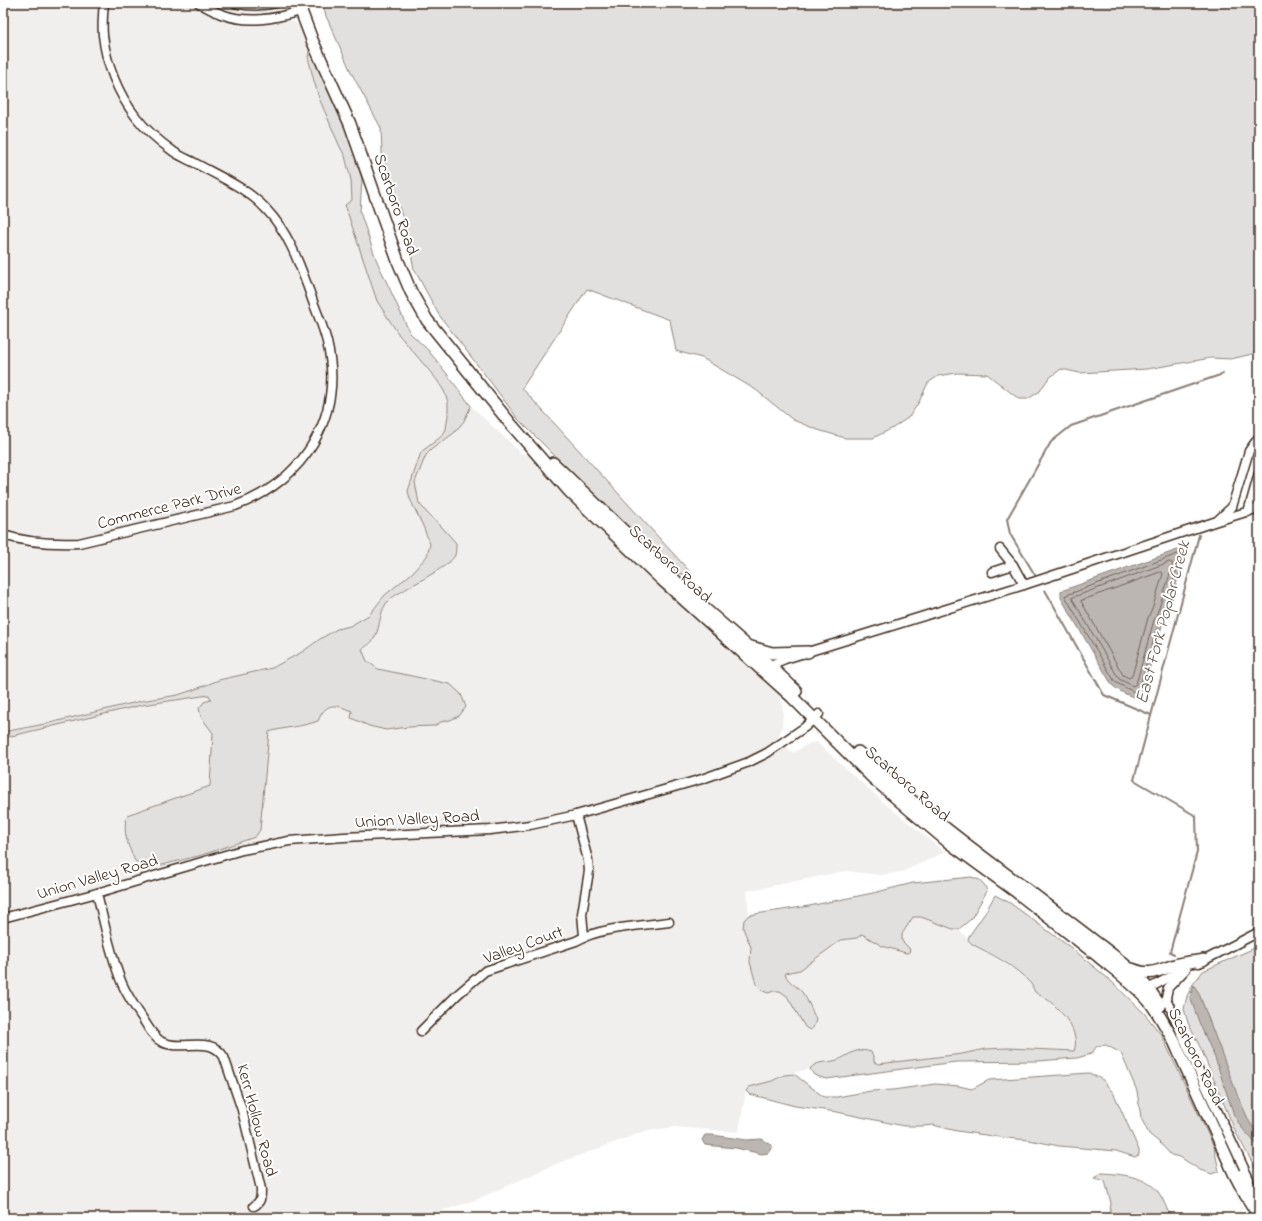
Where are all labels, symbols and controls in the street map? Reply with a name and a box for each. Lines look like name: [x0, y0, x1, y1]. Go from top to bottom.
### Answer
street label: Scarboro Road: [366, 150, 425, 259]
street label: Commerce Park Drive: [95, 476, 244, 536]
street label: Scarboro Road: [623, 519, 718, 610]
water label: East Fork Poplar Creek: [1130, 537, 1199, 707]
street label: Scarboro Road: [859, 740, 956, 829]
street label: Union Valley Road: [354, 804, 481, 836]
street label: Union Valley Road: [34, 848, 162, 908]
street label: Valley Court: [479, 919, 567, 973]
street label: Scarboro Road: [1161, 1004, 1230, 1110]
street label: Kerr Hollow Road: [229, 1061, 284, 1180]

